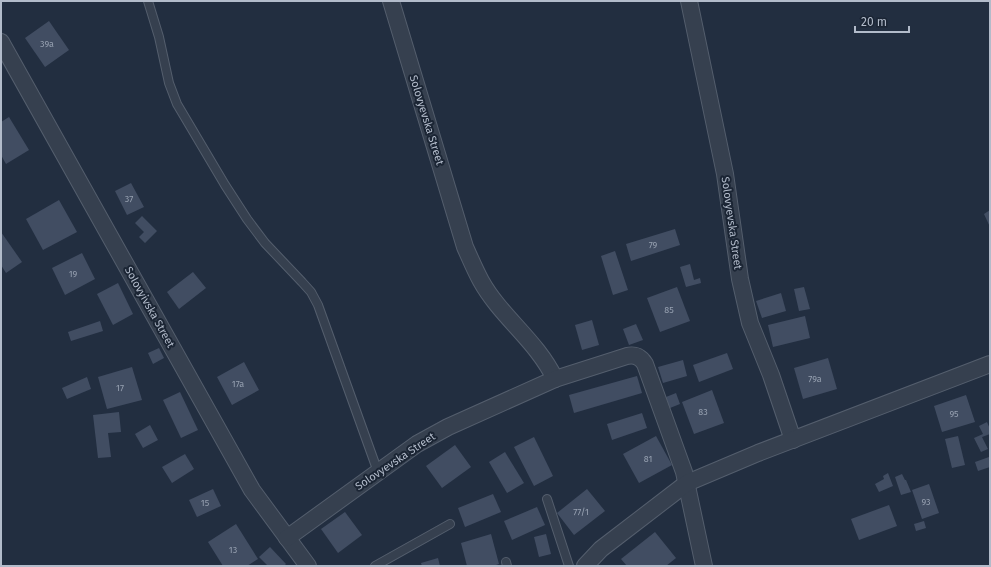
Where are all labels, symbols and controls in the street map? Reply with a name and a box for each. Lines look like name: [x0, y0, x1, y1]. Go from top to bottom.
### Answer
scale bar: [855, 8, 909, 34]
text: 20 m: [861, 15, 887, 29]
house number: 39а: [40, 39, 54, 49]
street label: Solovyevska Street: [407, 74, 446, 167]
street label: Solovyevska Street: [719, 176, 744, 270]
house number: 37: [125, 194, 133, 204]
house number: 79: [649, 240, 658, 250]
street label: Solovyivska Street: [122, 264, 177, 350]
house number: 19: [69, 269, 78, 279]
house number: 85: [664, 305, 674, 315]
house number: 79а: [808, 374, 822, 384]
house number: 17а: [232, 379, 244, 389]
house number: 17: [116, 383, 124, 393]
house number: 83: [698, 407, 708, 417]
house number: 95: [949, 409, 959, 419]
street label: Solovyevska Street: [353, 430, 438, 493]
house number: 81: [644, 454, 652, 464]
house number: 93: [921, 497, 931, 507]
house number: 15: [201, 498, 210, 508]
house number: 77/1: [573, 507, 589, 517]
house number: 13: [229, 545, 237, 555]

